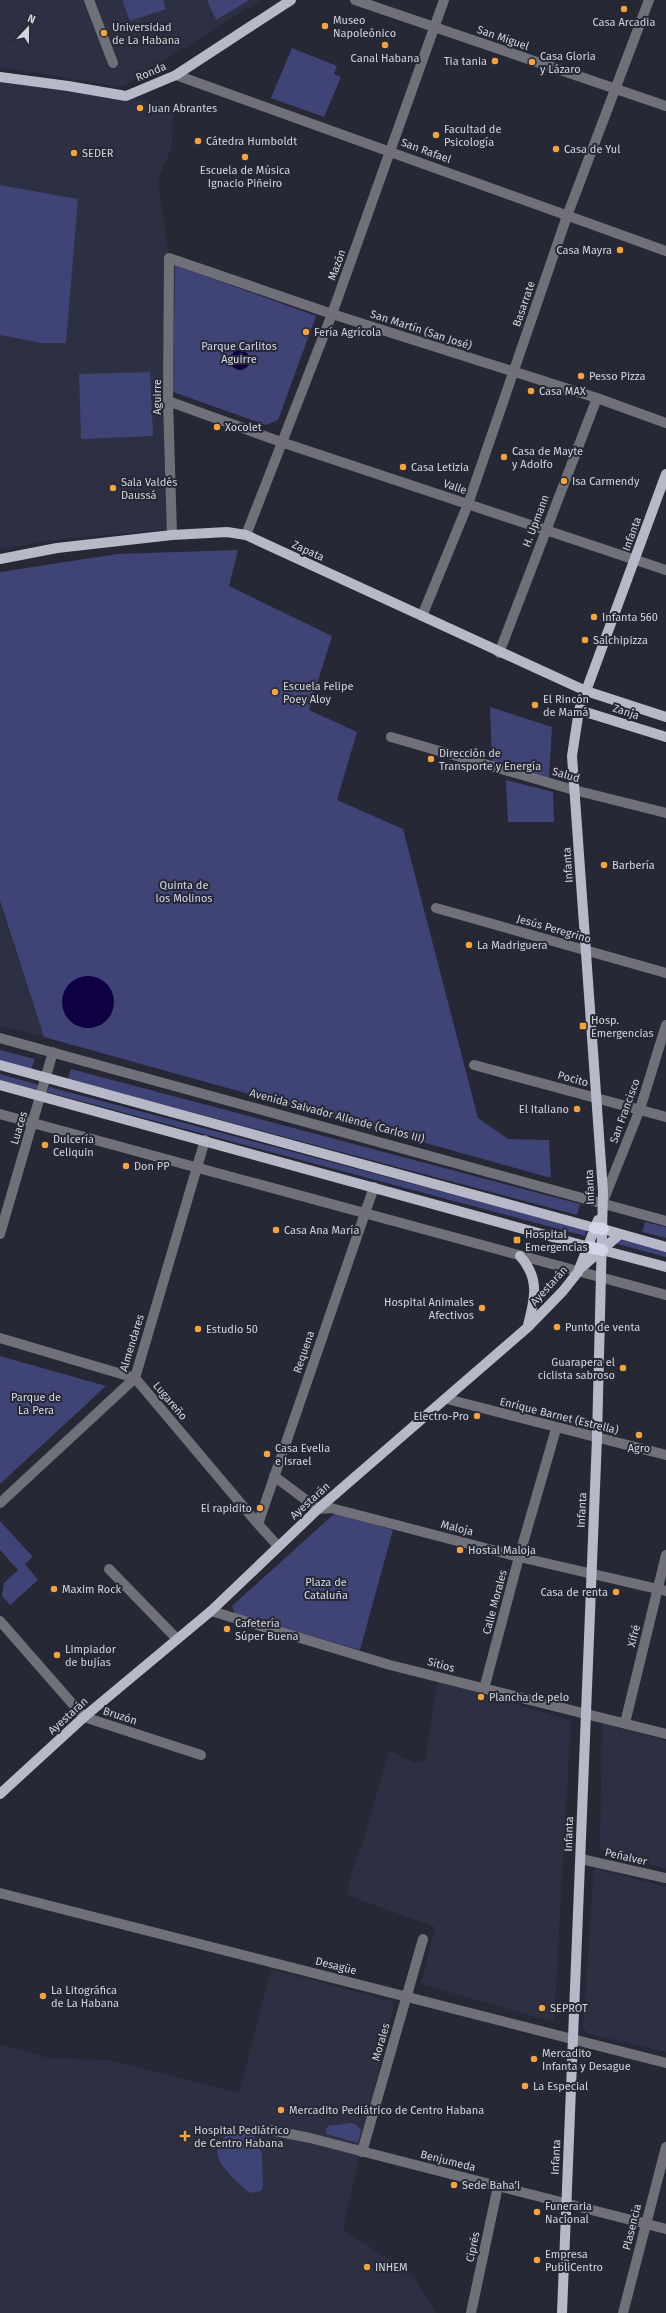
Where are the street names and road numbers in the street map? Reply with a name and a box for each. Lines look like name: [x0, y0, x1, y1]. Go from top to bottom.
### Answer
street label: San Miguel: [475, 23, 531, 53]
street label: Ronda: [134, 60, 168, 84]
street label: San Rafael: [399, 136, 453, 166]
street label: Mazón: [325, 248, 349, 282]
street label: Basarrate: [510, 279, 538, 329]
street label: San Martín (San José): [369, 307, 474, 353]
street label: Aguirre: [151, 379, 164, 415]
street label: Valle: [442, 477, 468, 497]
street label: H. Upmann: [520, 493, 552, 549]
street label: Infanta: [620, 515, 644, 553]
street label: Zapata: [290, 538, 326, 564]
street label: Zanja: [611, 702, 641, 722]
street label: Salud: [551, 765, 581, 785]
street label: Infanta: [560, 847, 576, 883]
street label: Jesús Peregrino: [515, 912, 593, 946]
street label: Pocito: [556, 1069, 590, 1089]
street label: San Francisco: [607, 1077, 643, 1145]
street label: Avenida Salvador Allende (Carlos III): [248, 1086, 426, 1146]
street label: Luaces: [8, 1110, 30, 1146]
street label: Infanta: [583, 1169, 597, 1205]
street label: Ayestarán: [528, 1263, 570, 1309]
street label: Almendares: [117, 1313, 147, 1373]
street label: Requena: [291, 1329, 317, 1375]
street label: Lugareño: [150, 1379, 190, 1423]
street label: Enrique Barnet (Estrella): [498, 1395, 620, 1437]
street label: Ayestarán: [287, 1480, 333, 1522]
street label: Infanta: [575, 1492, 589, 1528]
street label: Maloja: [439, 1518, 475, 1538]
street label: Calle Morales: [480, 1568, 510, 1636]
street label: Xifré: [625, 1623, 643, 1649]
street label: Sitios: [426, 1655, 456, 1675]
street label: Ayestarán: [45, 1695, 91, 1737]
street label: Bruzón: [101, 1704, 139, 1728]
street label: Infanta: [562, 1816, 576, 1852]
street label: Peñalver: [604, 1846, 649, 1868]
street label: Desagüe: [314, 1955, 358, 1977]
street label: Morales: [369, 2021, 393, 2063]
street label: Infanta: [549, 2139, 563, 2175]
street label: Benjumeda: [419, 2148, 477, 2174]
street label: Plasencia: [620, 2202, 644, 2251]
street label: Ciprés: [463, 2231, 483, 2263]

